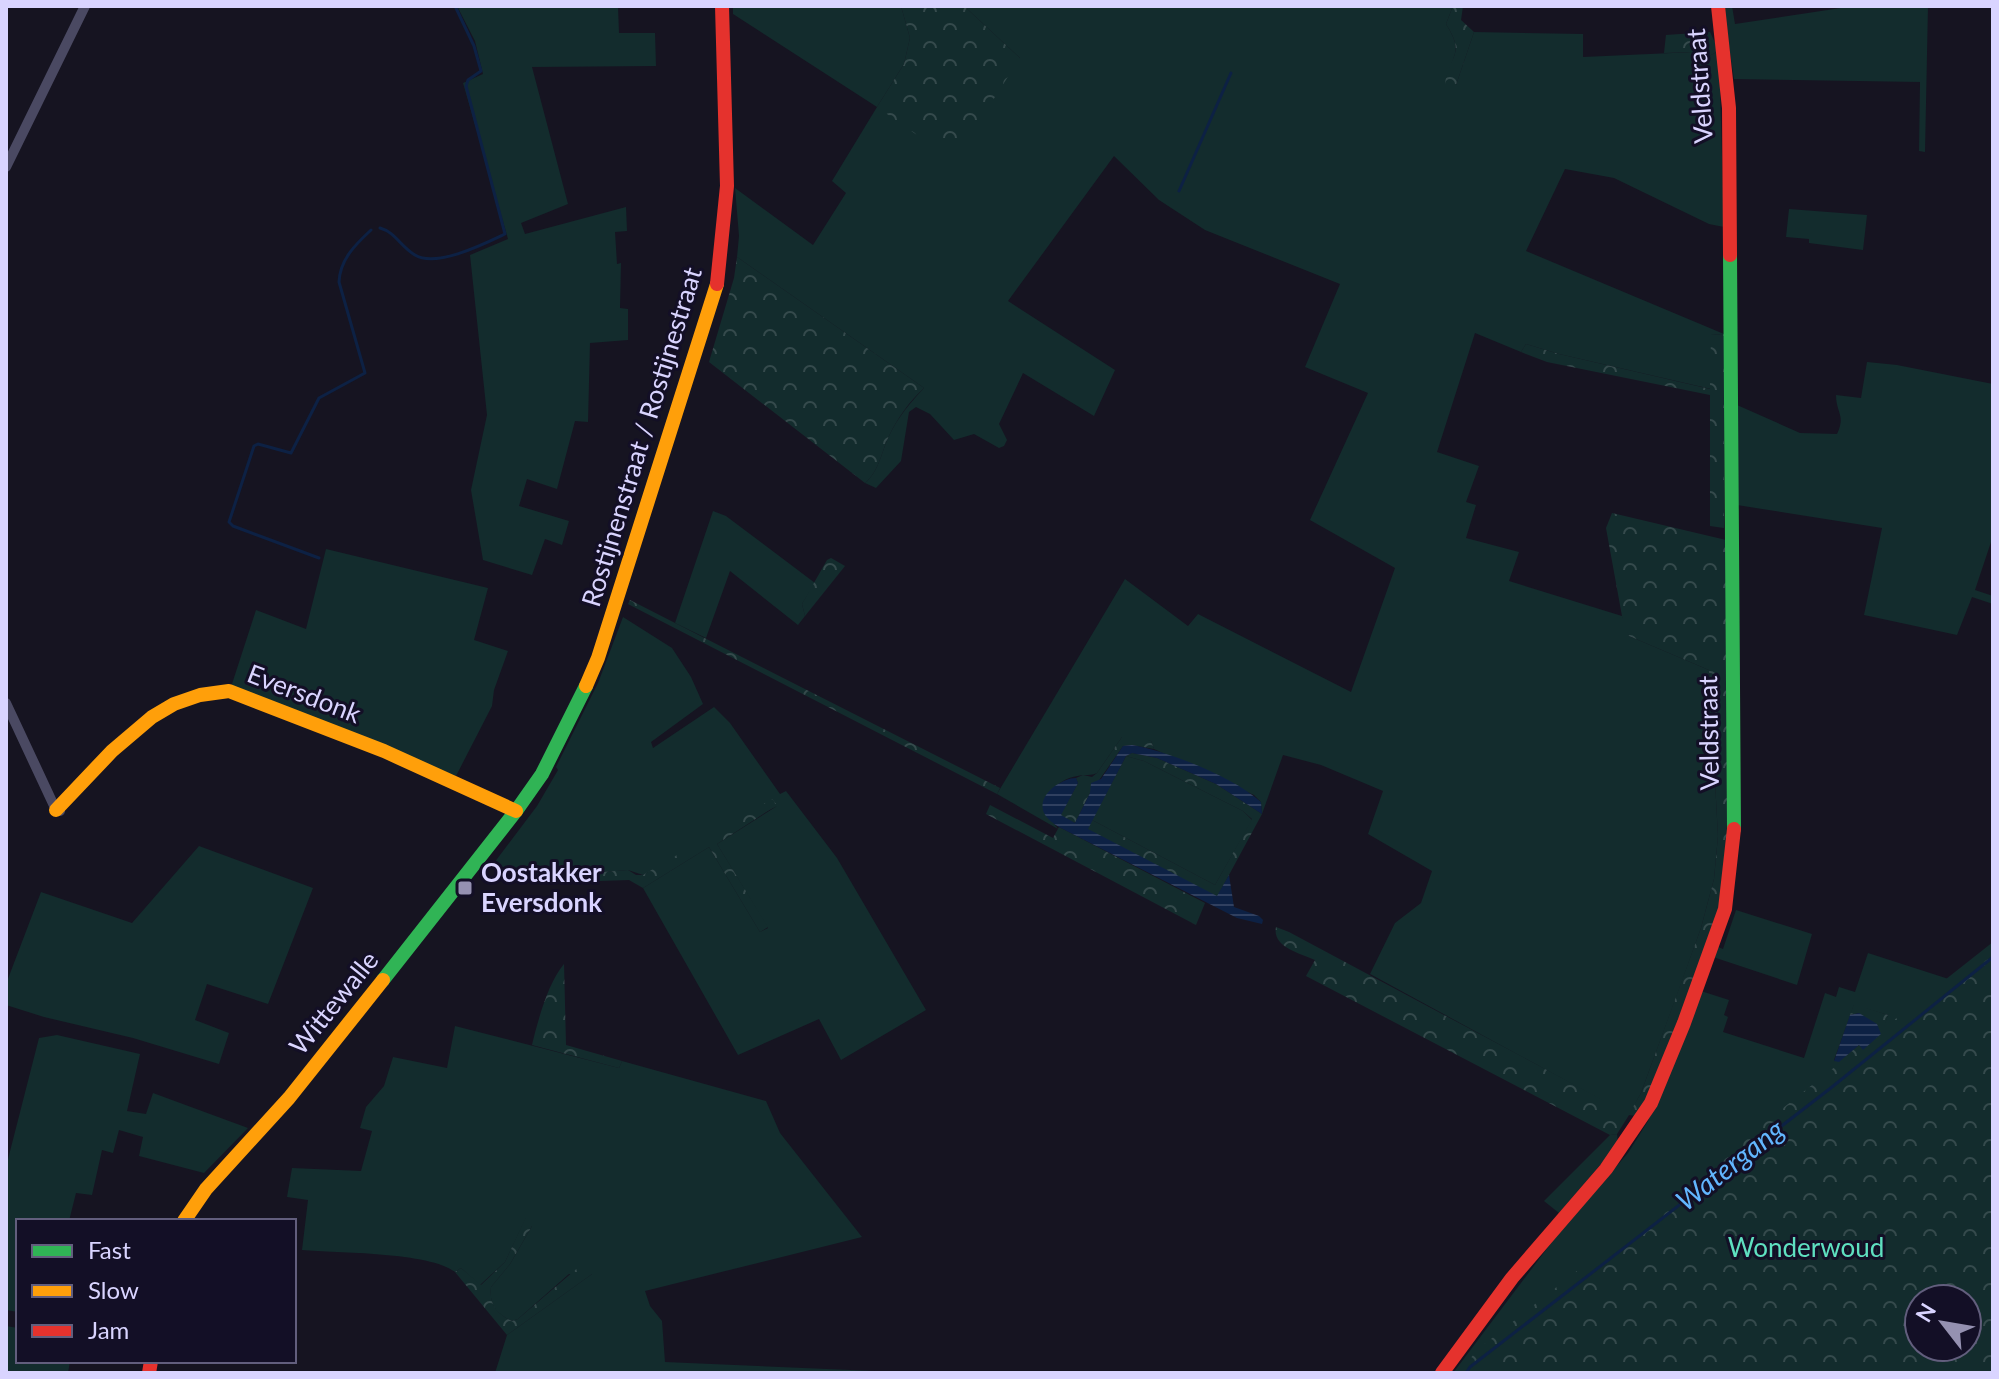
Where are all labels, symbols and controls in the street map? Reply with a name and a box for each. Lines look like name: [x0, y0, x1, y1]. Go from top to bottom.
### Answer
street label: Veldstraat: [1679, 27, 1719, 145]
street label: Rostijnenstraat / Rostijnestraat: [574, 263, 708, 610]
street label: Eversdonk: [243, 657, 366, 730]
street label: Veldstraat: [1691, 675, 1725, 791]
place label: Oostakker Eversdonk: [481, 856, 602, 918]
marker: Oostakker Eversdonk: [456, 879, 474, 897]
street label: Wittewalle: [282, 944, 385, 1060]
water label: Watergang: [1669, 1111, 1791, 1217]
legend: [16, 1219, 296, 1363]
park label: Wonderwoud: [1728, 1231, 1884, 1263]
text: Fast: [88, 1235, 131, 1264]
text: Slow: [88, 1275, 139, 1304]
north arrow: [1903, 1283, 1983, 1363]
text: N: [1909, 1298, 1941, 1327]
text: Jam: [88, 1315, 129, 1344]

